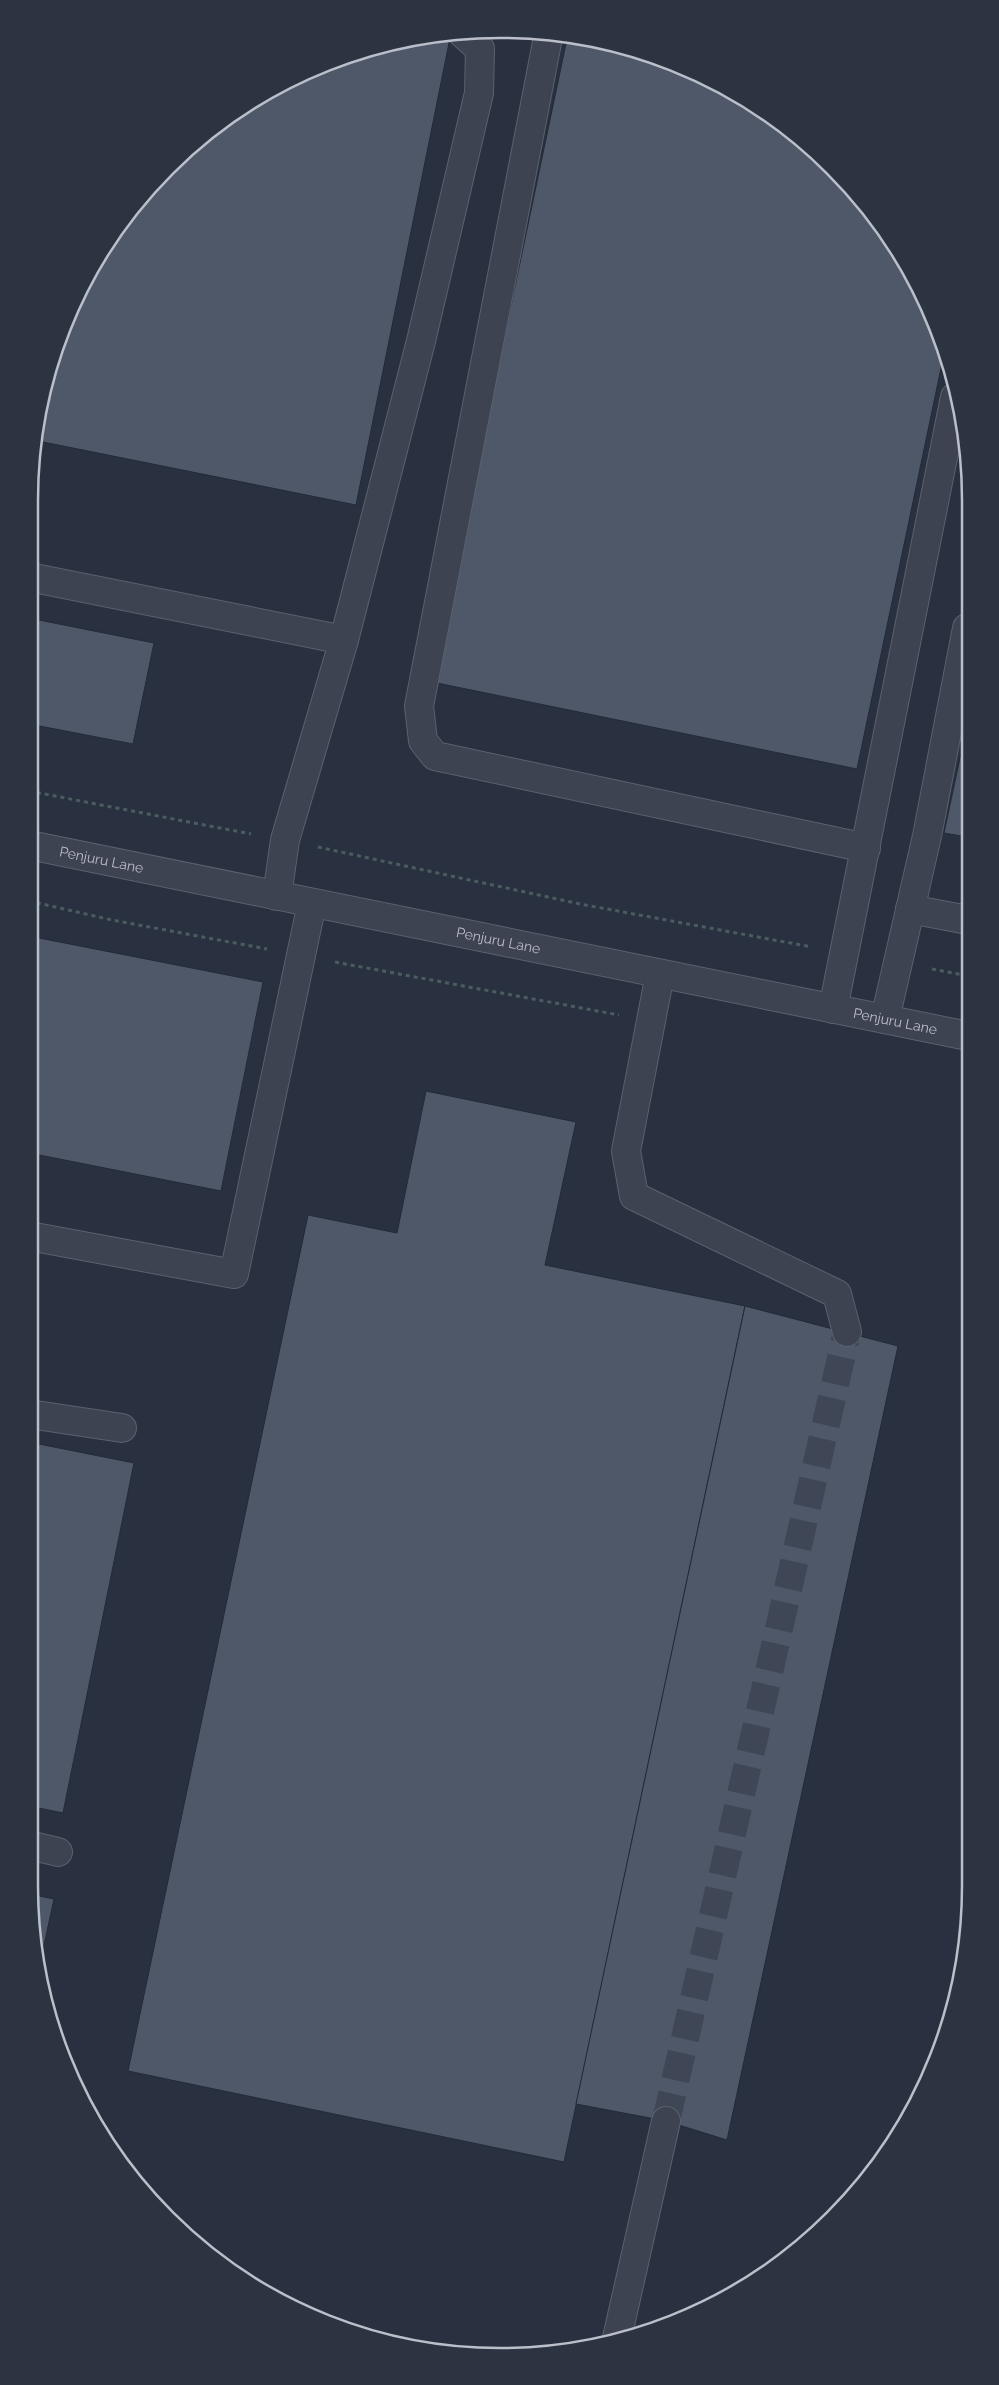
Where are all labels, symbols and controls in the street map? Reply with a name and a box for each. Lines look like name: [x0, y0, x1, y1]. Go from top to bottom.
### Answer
street label: Penjuru Lane: [58, 843, 145, 876]
street label: Penjuru Lane: [455, 924, 542, 957]
street label: Penjuru Lane: [852, 1005, 939, 1038]

